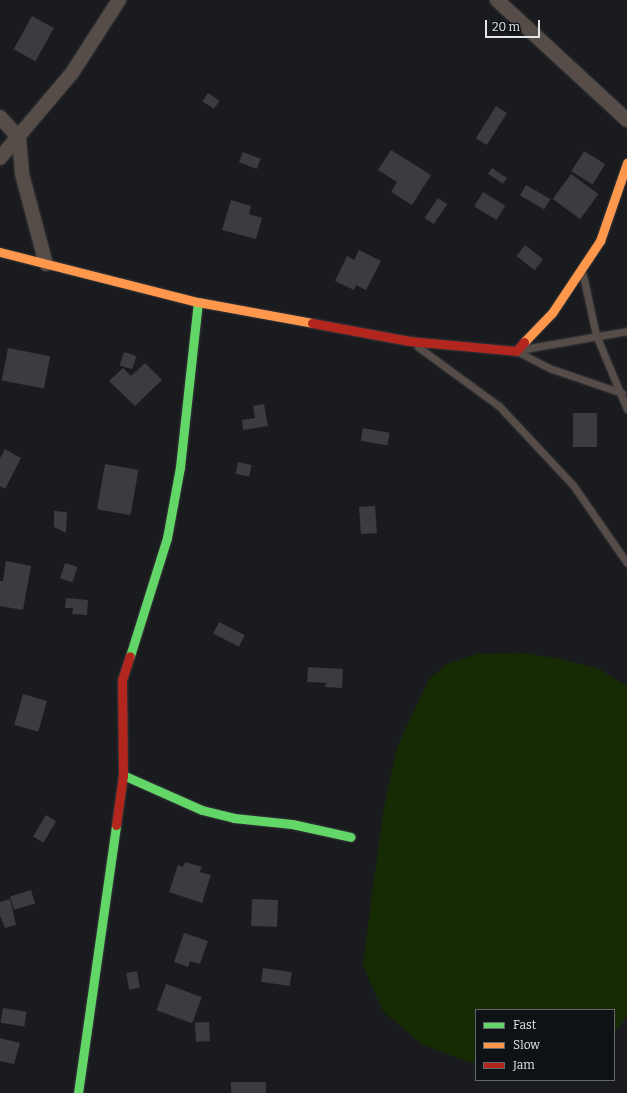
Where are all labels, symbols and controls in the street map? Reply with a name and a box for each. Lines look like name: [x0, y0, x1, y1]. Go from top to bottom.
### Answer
scale bar: [487, 12, 542, 38]
text: 20 m: [492, 20, 520, 34]
legend: [475, 1009, 615, 1081]
text: Fast: [513, 1018, 536, 1032]
text: Slow: [513, 1038, 540, 1052]
text: Jam: [513, 1058, 535, 1072]

